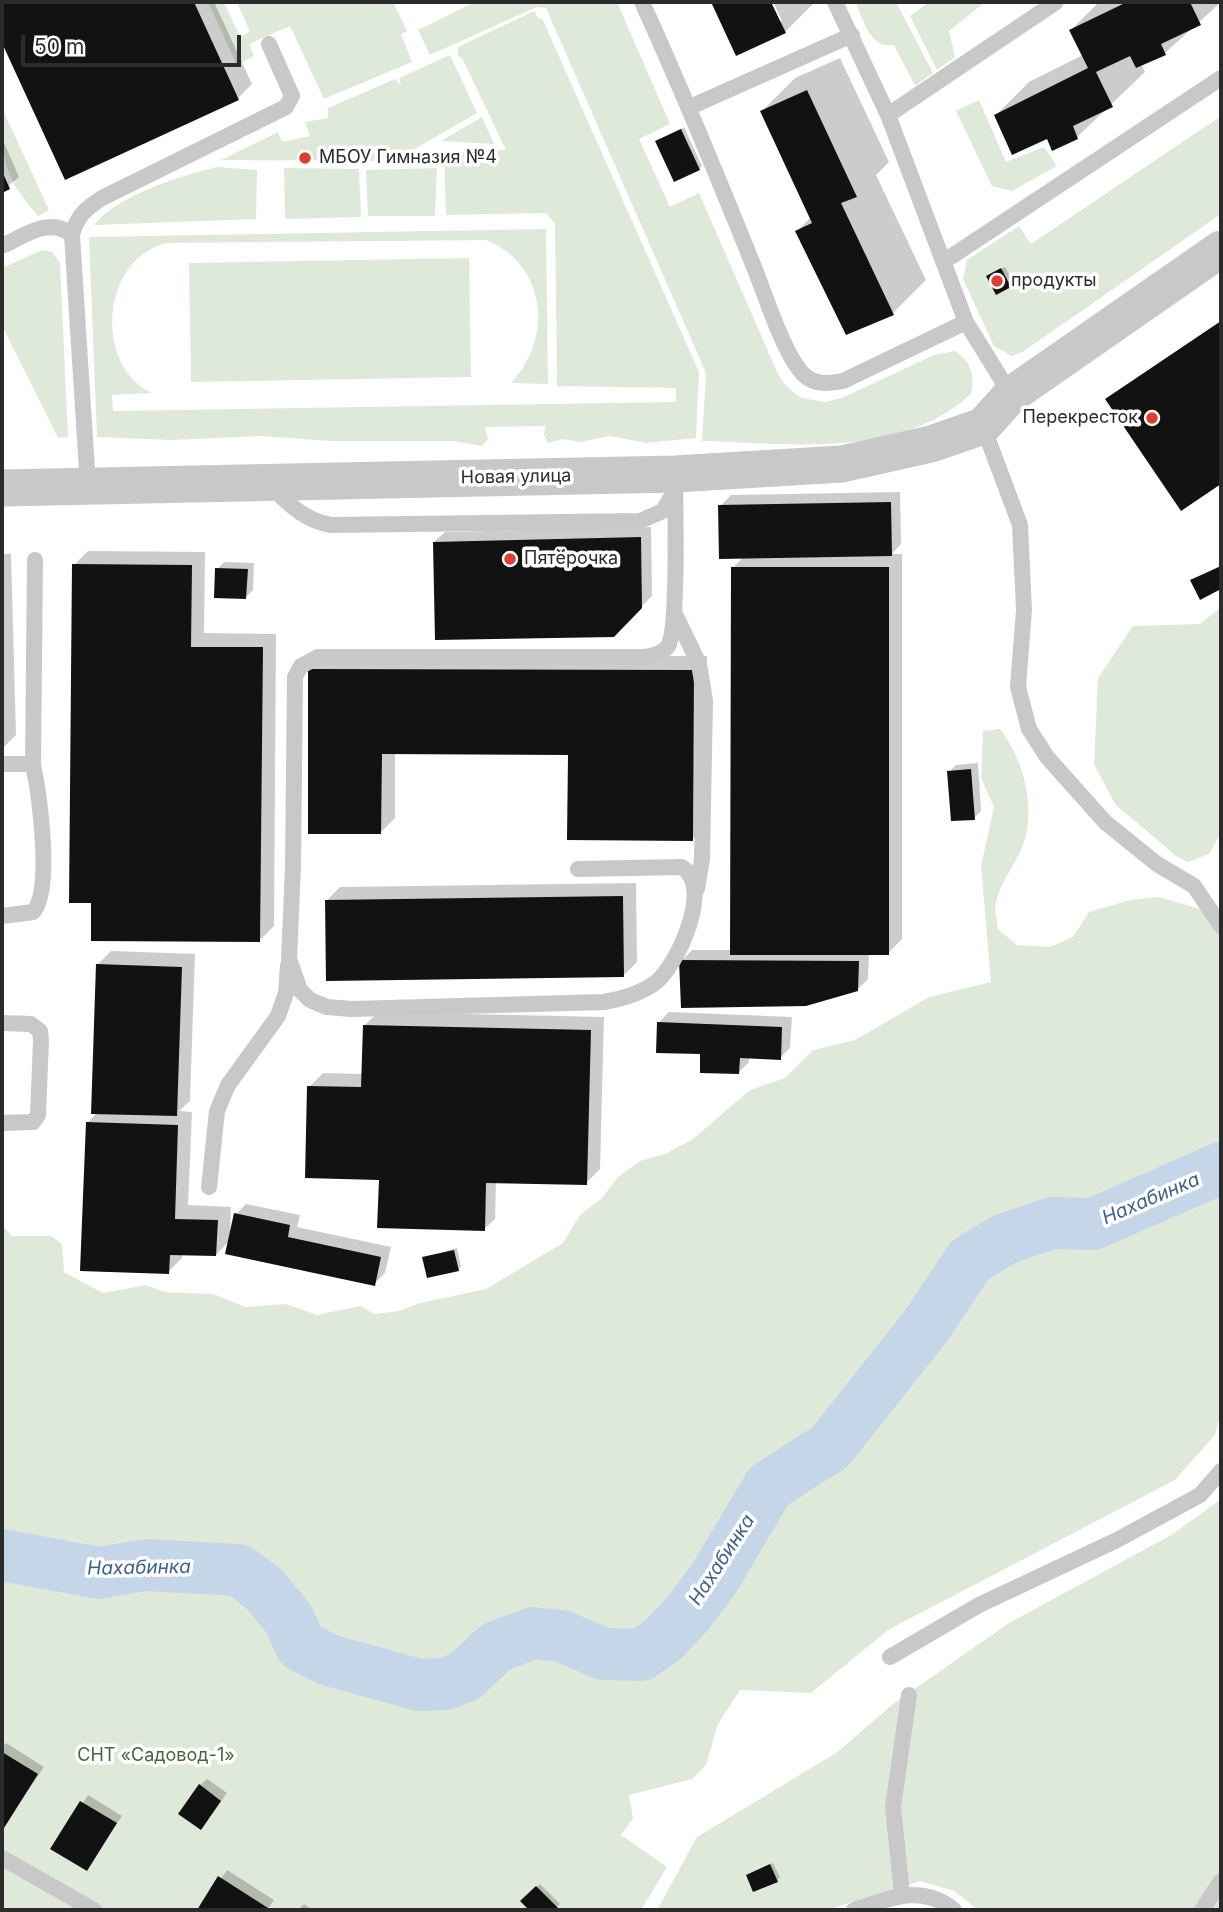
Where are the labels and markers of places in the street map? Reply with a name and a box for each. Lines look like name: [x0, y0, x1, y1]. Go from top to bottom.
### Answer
place label: МБОУ Гимназия №4: [319, 147, 497, 169]
marker: МБОУ Гимназия №4: [297, 150, 313, 166]
place label: продукты: [1011, 270, 1096, 292]
marker: продукты: [989, 273, 1005, 289]
place label: Перекресток: [1022, 407, 1138, 429]
marker: Перекресток: [1144, 410, 1160, 426]
place label: Пятёрочка: [524, 548, 618, 570]
marker: Пятёрочка: [502, 551, 518, 567]

